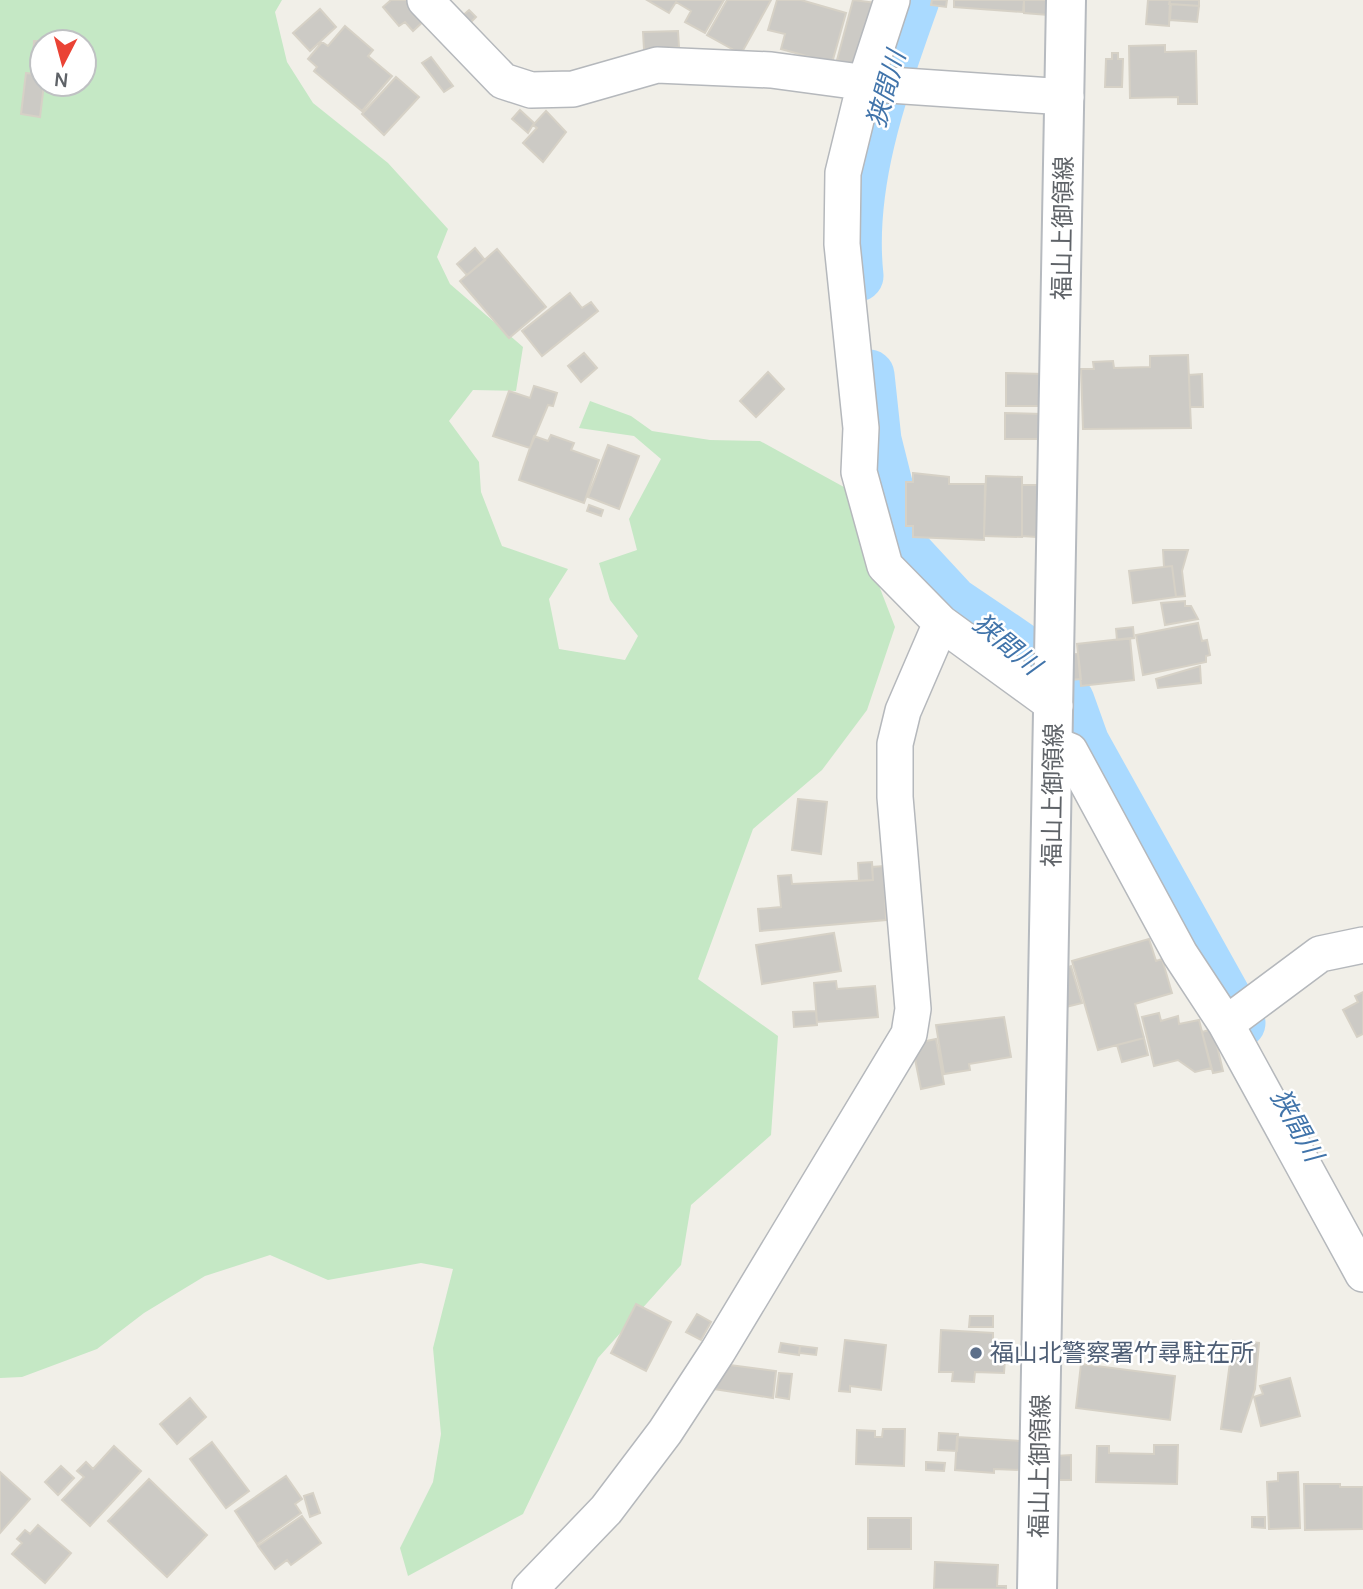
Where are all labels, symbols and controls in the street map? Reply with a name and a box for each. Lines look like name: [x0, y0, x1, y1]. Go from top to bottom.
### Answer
north arrow: [28, 28, 98, 98]
water label: 狭間川: [857, 43, 914, 131]
text: N: [53, 66, 69, 94]
street label: 福山上御領線: [1044, 156, 1079, 300]
water label: 狭間川: [966, 604, 1051, 684]
street label: 福山上御領線: [1034, 723, 1069, 867]
water label: 狭間川: [1263, 1082, 1334, 1170]
place label: 福山北警察署竹尋駐在所: [990, 1335, 1254, 1368]
marker: 福山北警察署竹尋駐在所: [968, 1345, 984, 1361]
street label: 福山上御領線: [1021, 1394, 1056, 1538]

